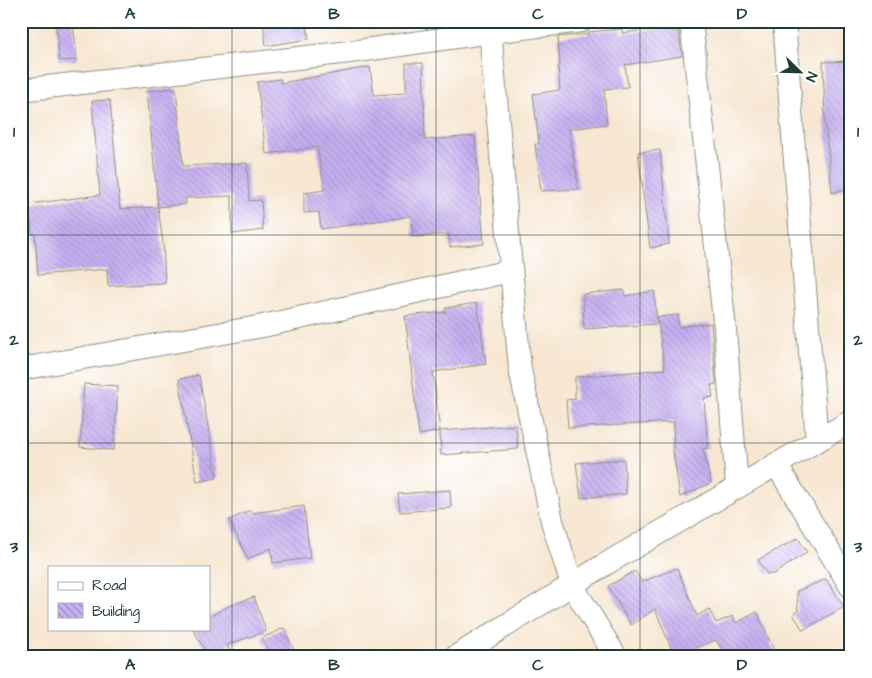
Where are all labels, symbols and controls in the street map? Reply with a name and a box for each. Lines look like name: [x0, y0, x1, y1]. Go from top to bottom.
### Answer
text: A: [125, 3, 136, 25]
text: B: [328, 3, 340, 25]
text: C: [532, 3, 544, 25]
text: D: [737, 3, 748, 25]
north arrow: [774, 48, 824, 98]
text: N: [800, 69, 822, 85]
text: 1: [13, 121, 16, 143]
text: 1: [857, 121, 860, 143]
text: 2: [8, 329, 19, 351]
text: 2: [852, 329, 863, 351]
text: 3: [9, 536, 19, 558]
text: 3: [853, 536, 863, 558]
legend: [48, 566, 210, 630]
text: Road: [92, 575, 127, 596]
text: Building: [92, 601, 140, 623]
text: A: [125, 654, 136, 676]
text: B: [328, 654, 340, 676]
text: C: [532, 654, 544, 676]
text: D: [737, 654, 748, 676]

